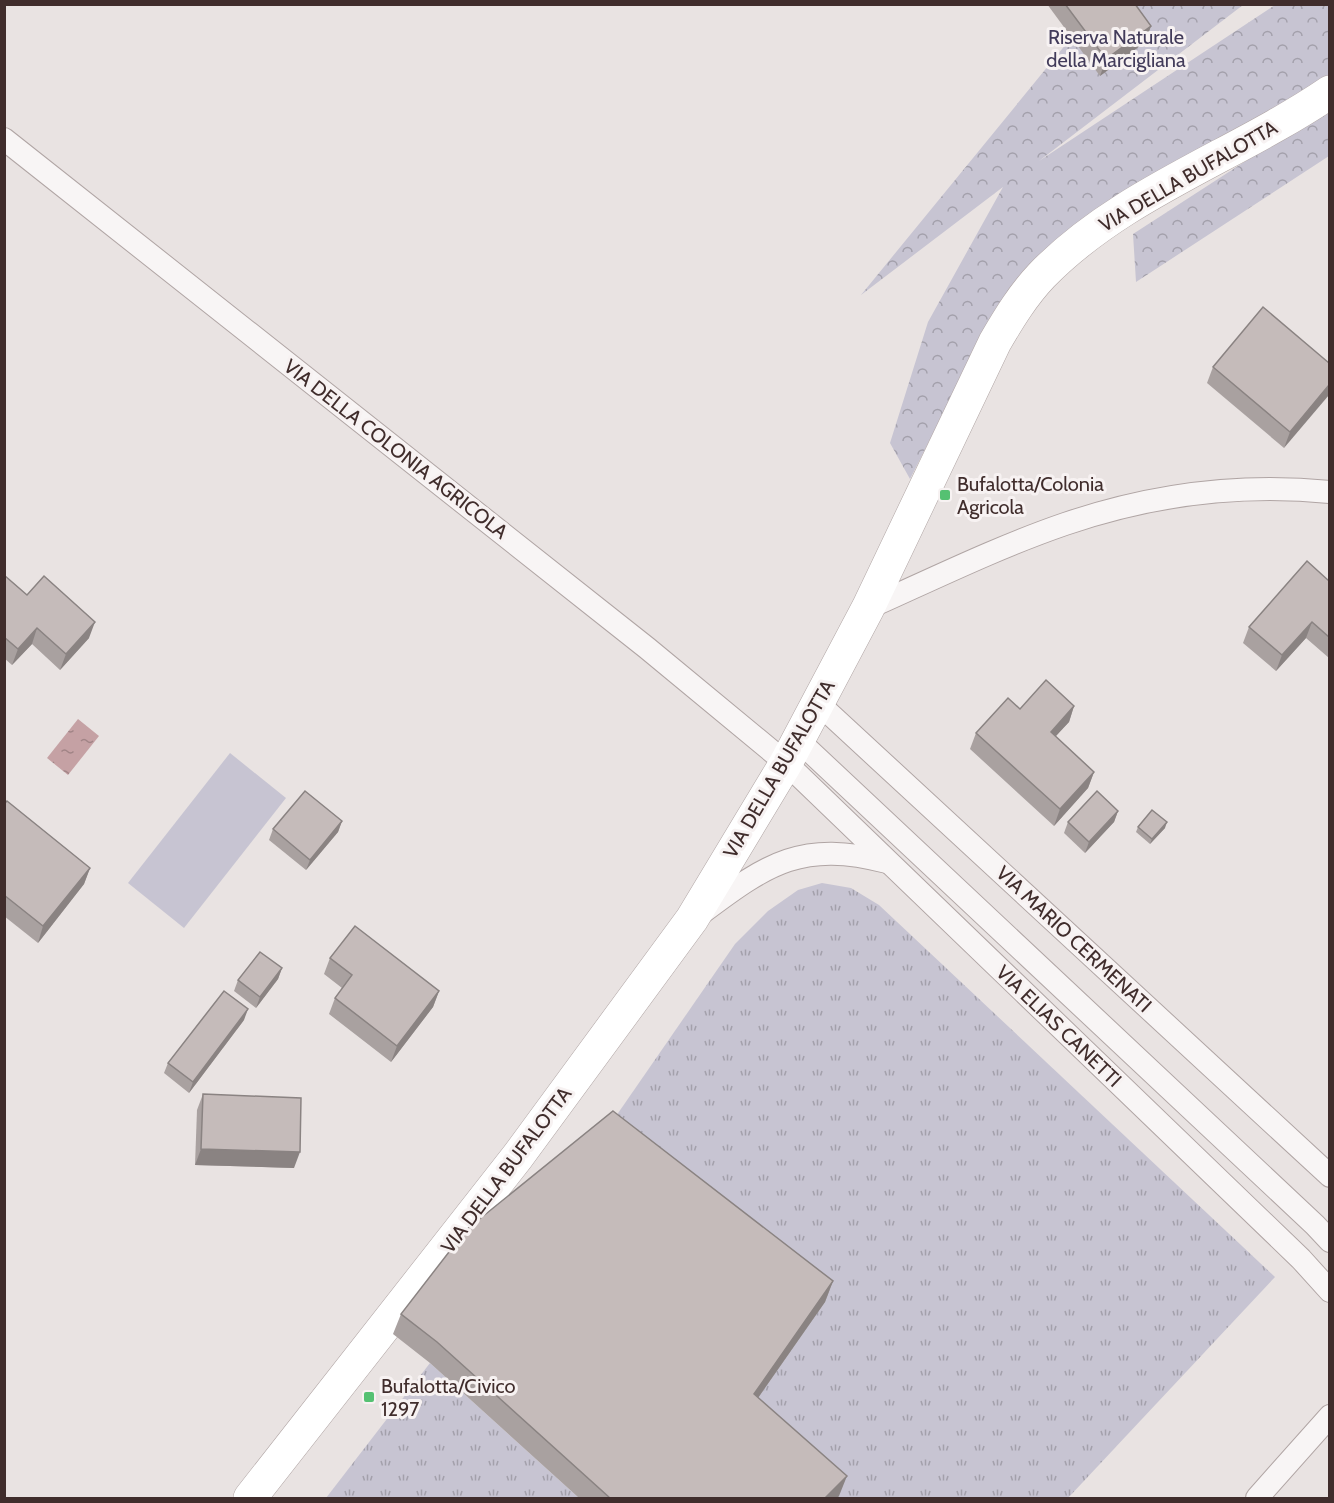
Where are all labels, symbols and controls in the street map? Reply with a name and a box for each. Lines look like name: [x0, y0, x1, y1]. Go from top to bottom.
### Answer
park label: Riserva Naturale della Marcigliana: [1046, 25, 1186, 72]
street label: VIA DELLA BUFALOTTA: [1095, 115, 1282, 237]
street label: VIA DELLA COLONIA AGRICOLA: [279, 354, 513, 544]
place label: Bufalotta/Colonia Agricola: [957, 472, 1104, 519]
marker: Bufalotta/Colonia Agricola: [938, 488, 952, 502]
street label: VIA DELLA BUFALOTTA: [718, 675, 840, 862]
street label: VIA MARIO CERMENATI: [991, 861, 1157, 1017]
street label: VIA ELIAS CANETTI: [991, 960, 1127, 1092]
street label: VIA DELLA BUFALOTTA: [436, 1082, 577, 1258]
place label: Bufalotta/Civico 1297: [381, 1374, 515, 1421]
marker: Bufalotta/Civico 1297: [362, 1390, 376, 1404]

